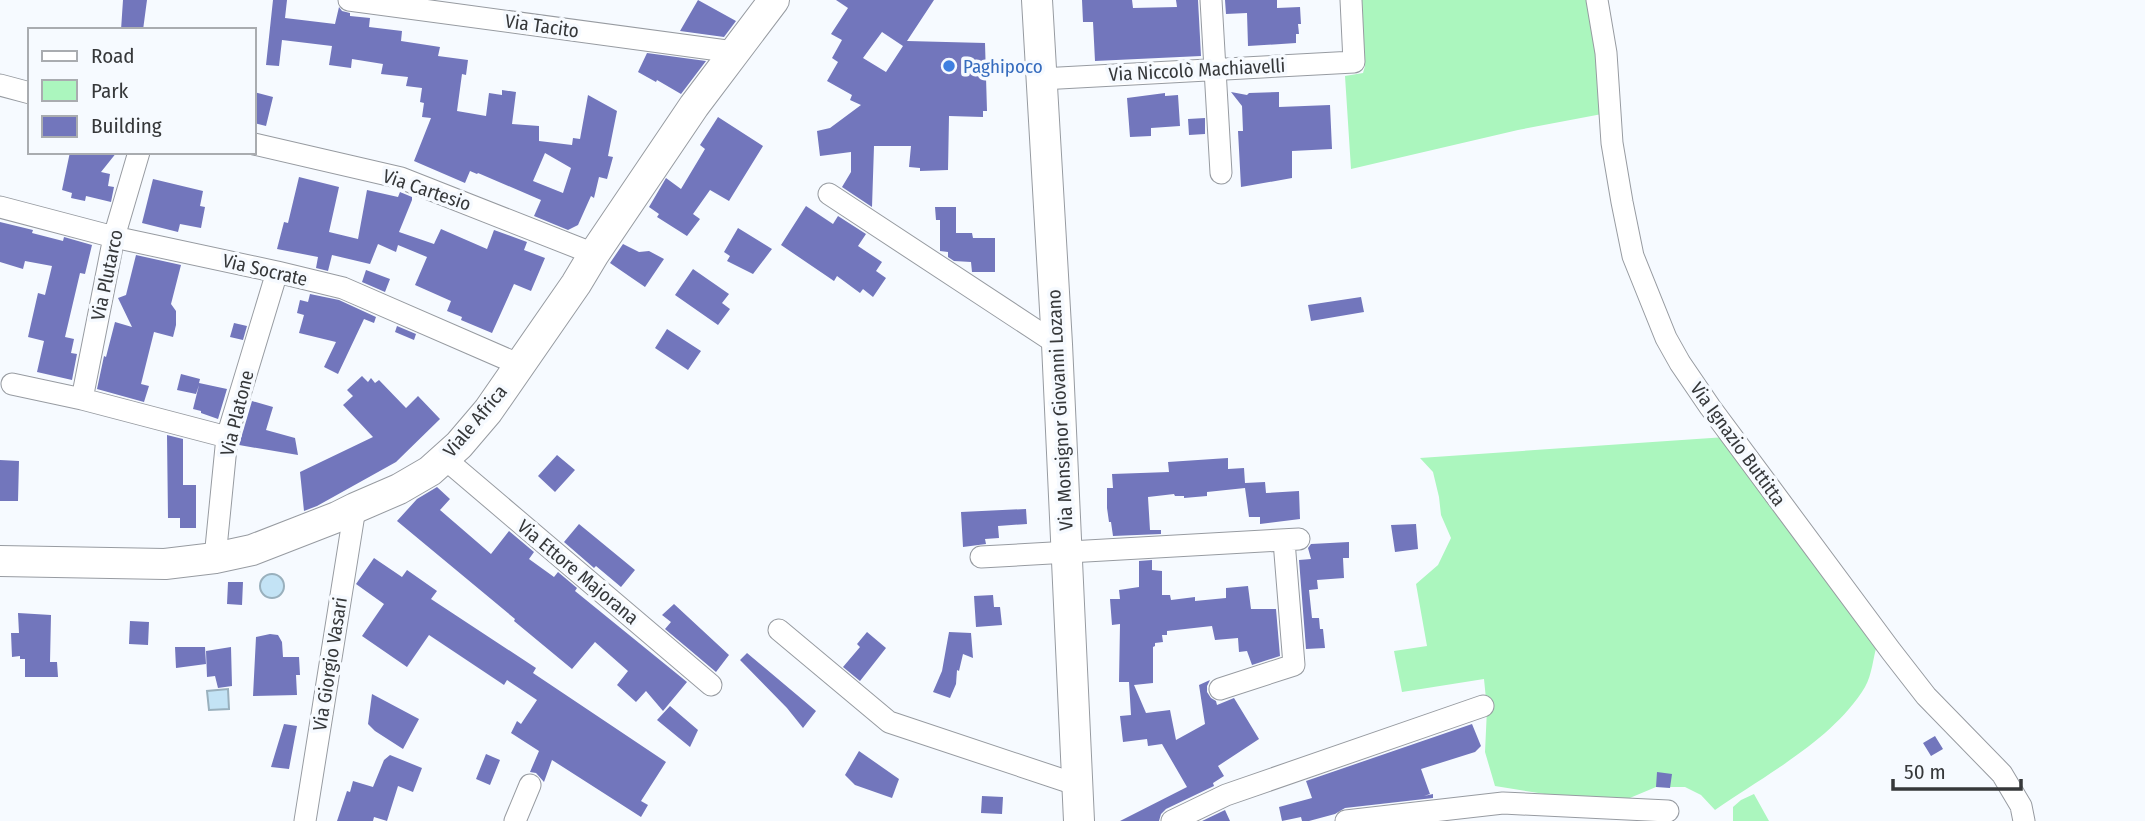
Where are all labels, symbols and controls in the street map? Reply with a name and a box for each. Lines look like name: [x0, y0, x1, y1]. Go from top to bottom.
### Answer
street label: Via Tacito: [504, 9, 580, 43]
legend: [28, 28, 256, 154]
text: Road: [91, 43, 135, 69]
street label: Via Niccolò Machiavelli: [1108, 54, 1286, 86]
place label: Paghipoco: [963, 55, 1043, 78]
marker: Paghipoco: [941, 58, 957, 74]
text: Park: [91, 78, 129, 104]
text: Building: [91, 113, 162, 139]
street label: Via Cartesio: [380, 164, 474, 216]
street label: Via Plutarco: [86, 228, 128, 322]
street label: Via Socrate: [220, 249, 310, 291]
street label: Via Monsignor Giovanni Lozano: [1042, 289, 1078, 531]
street label: Via Platone: [215, 368, 259, 458]
street label: Via Ignazio Buttitta: [1685, 378, 1791, 510]
street label: Viale Africa: [438, 380, 512, 462]
street label: Via Ettore Majorana: [513, 515, 643, 629]
street label: Via Giorgio Vasari: [308, 595, 352, 733]
scale bar: [1893, 748, 2021, 792]
text: 50 m: [1904, 759, 1946, 785]

